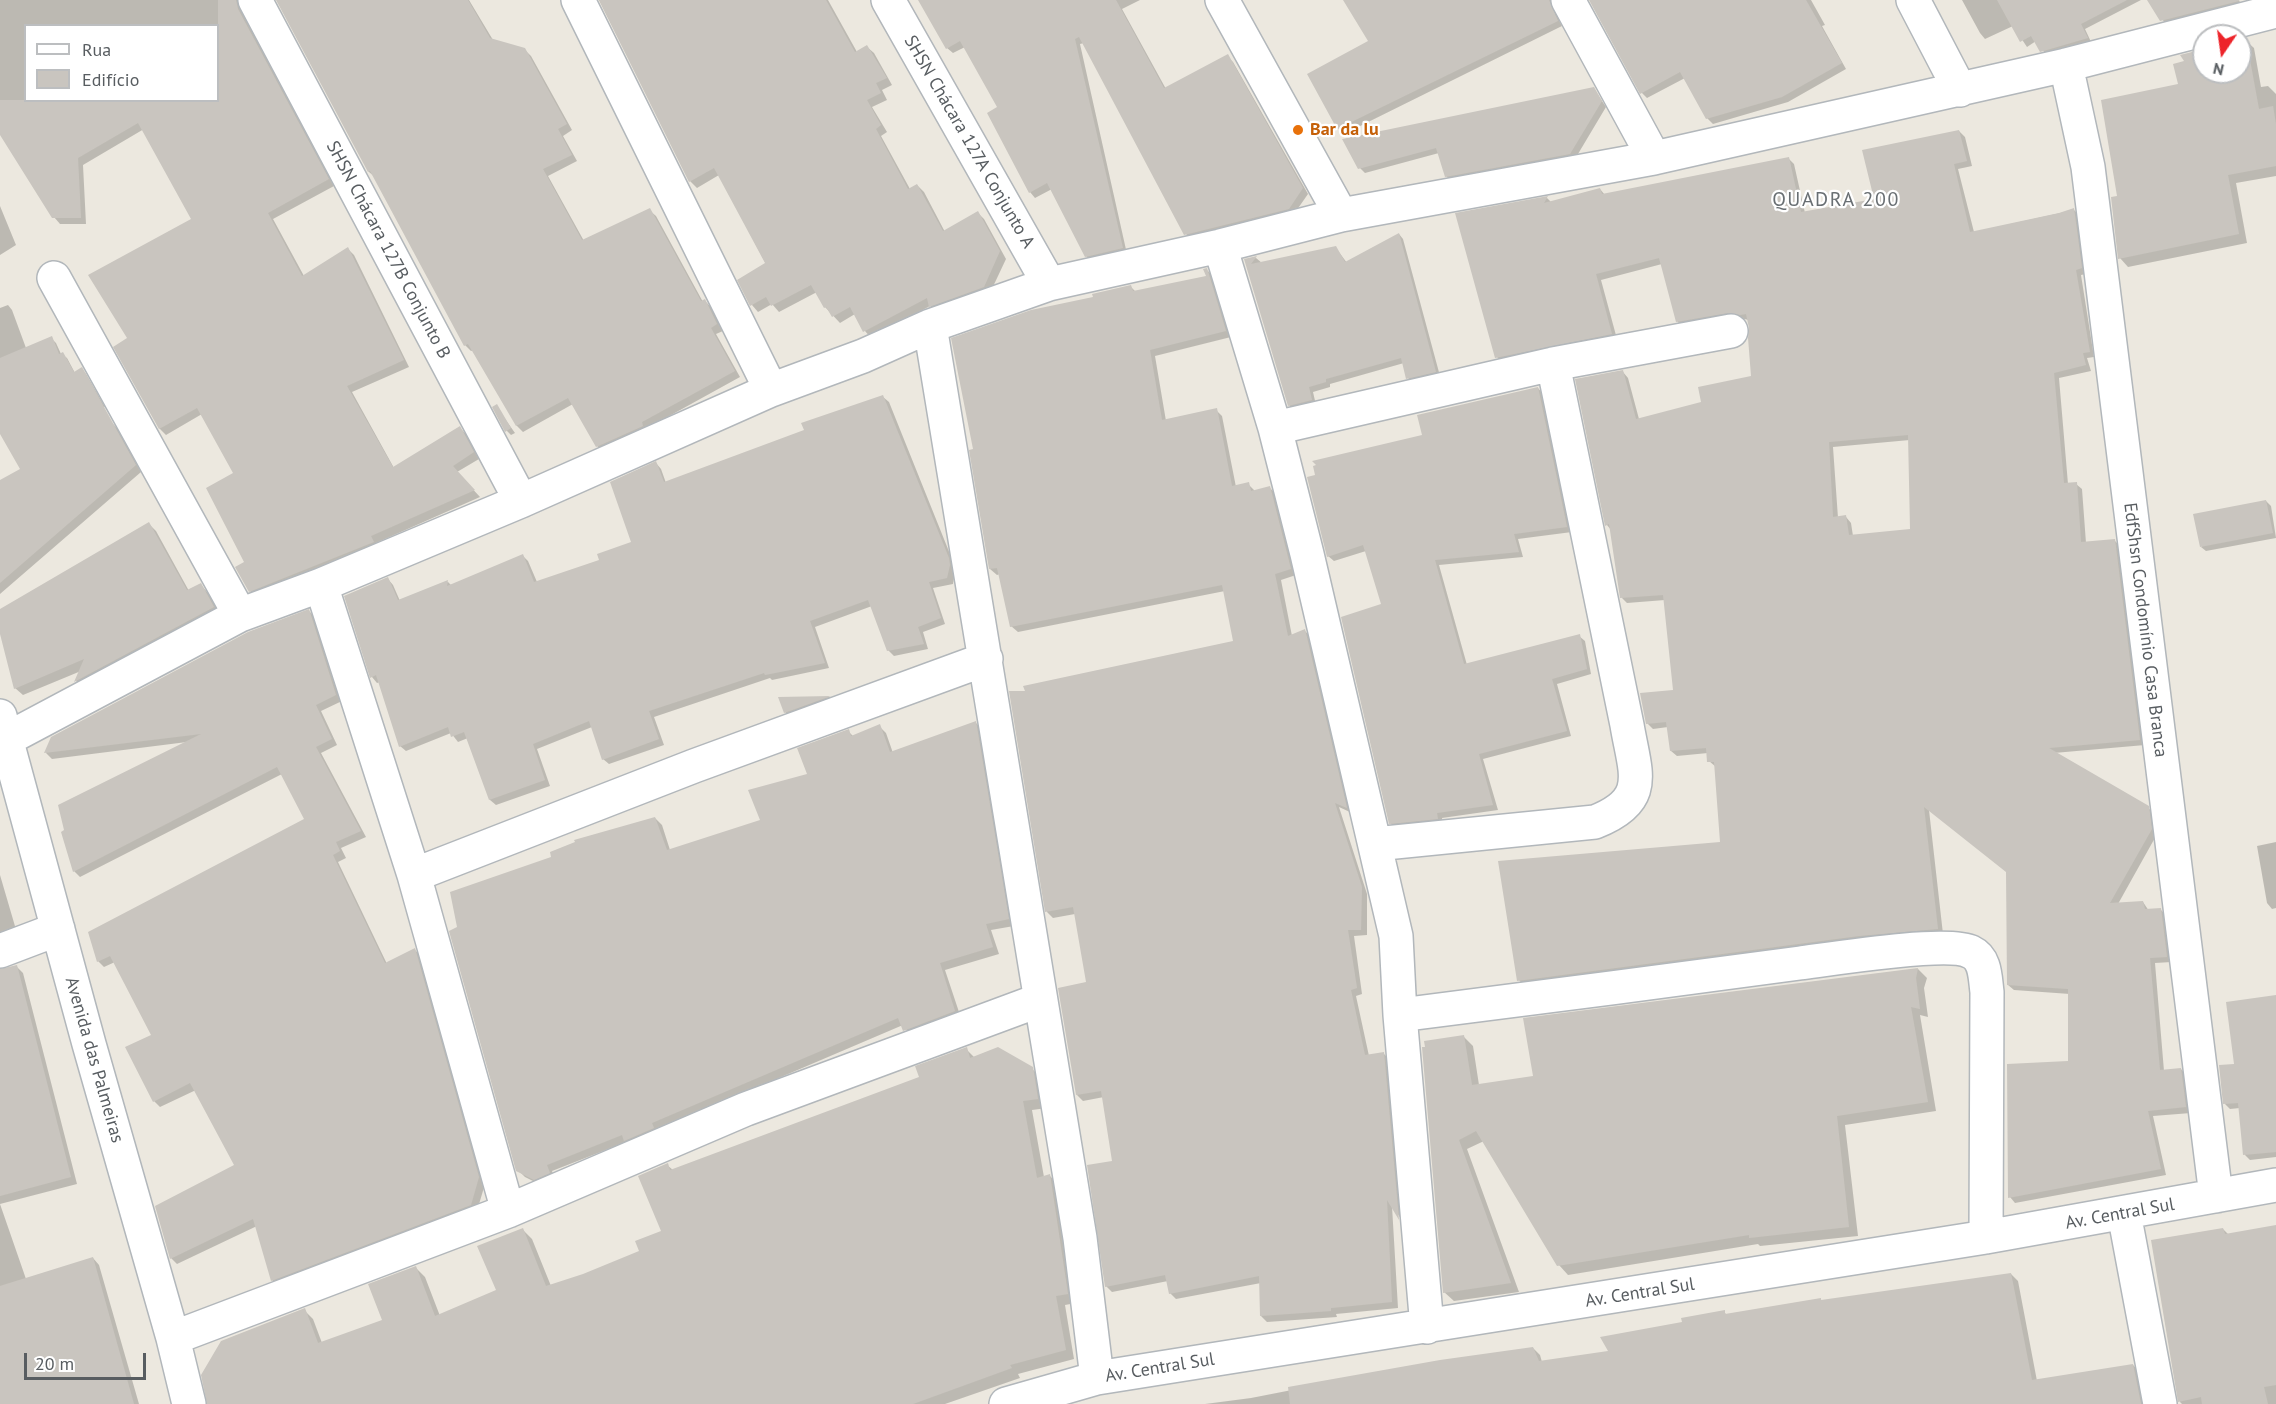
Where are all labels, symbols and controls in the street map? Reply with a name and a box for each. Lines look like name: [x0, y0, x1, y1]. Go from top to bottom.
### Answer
legend: [24, 24, 219, 102]
north arrow: [2192, 24, 2252, 84]
street label: SHSN Chácara 127A Conjunto A: [899, 32, 1039, 252]
text: Rua: [82, 38, 111, 61]
text: N: [2211, 59, 2226, 81]
text: Edifício: [82, 68, 139, 91]
place label: Bar da lu: [1310, 119, 1379, 141]
marker: Bar da lu: [1291, 123, 1305, 137]
street label: SHSN Chácara 127B Conjunto B: [321, 138, 455, 362]
district label: QUADRA 200: [1772, 188, 1900, 212]
street label: EdfShsn Condomínio Casa Branca: [2119, 501, 2171, 759]
street label: Avenida das Palmeiras: [60, 975, 128, 1145]
street label: Av. Central Sul: [2064, 1194, 2176, 1234]
street label: Av. Central Sul: [1584, 1274, 1696, 1312]
scale bar: [27, 1341, 148, 1379]
street label: Av. Central Sul: [1104, 1349, 1216, 1387]
text: 20 m: [35, 1352, 74, 1375]

